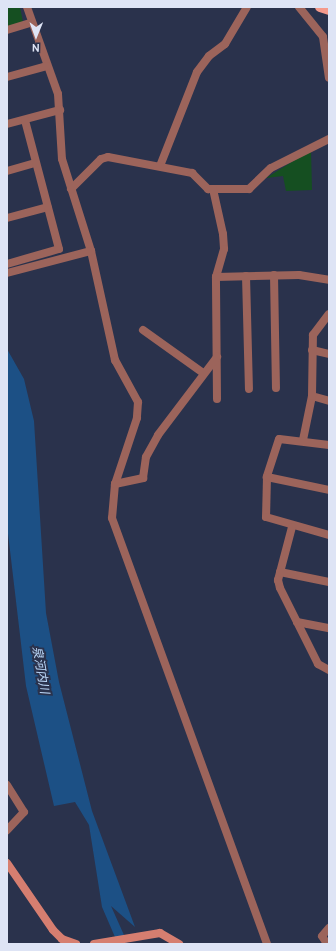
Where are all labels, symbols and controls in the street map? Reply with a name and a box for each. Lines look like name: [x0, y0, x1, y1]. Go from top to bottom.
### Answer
north arrow: [16, 16, 56, 56]
text: N: [32, 41, 40, 55]
water label: 泉河内川: [30, 645, 52, 695]

